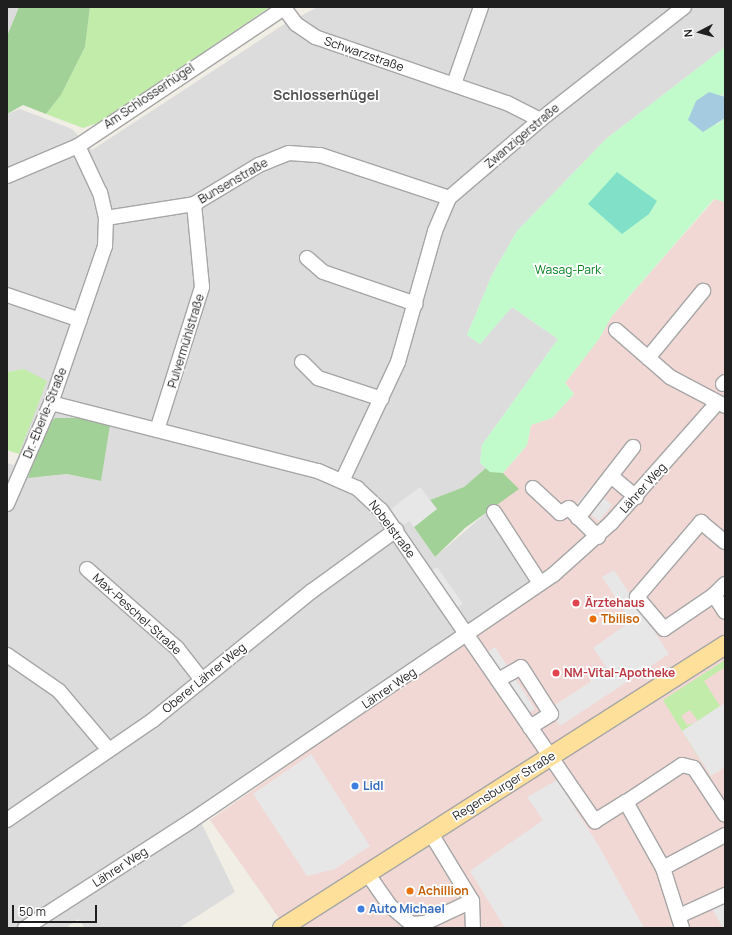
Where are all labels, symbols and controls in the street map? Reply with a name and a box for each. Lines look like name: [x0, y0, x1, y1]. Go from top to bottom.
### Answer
north arrow: [680, 12, 720, 52]
text: N: [680, 29, 695, 38]
street label: Schwarzstraße: [322, 34, 406, 74]
street label: Am Schlosserhügel: [101, 60, 197, 132]
district label: Schlosserhügel: [273, 87, 379, 103]
street label: Zwanzigerstraße: [482, 101, 562, 171]
street label: Bunsenstraße: [196, 155, 270, 207]
park label: Wasag-Park: [535, 263, 601, 277]
street label: Pulvermühlstraße: [165, 292, 207, 390]
street label: Dr.-Eberle-Straße: [20, 365, 70, 461]
street label: Lährer Weg: [617, 460, 669, 516]
street label: Nobelstraße: [366, 497, 418, 561]
street label: Max-Peschel-Straße: [90, 570, 184, 658]
place label: Ärztehaus: [585, 596, 645, 610]
marker: Ärztehaus: [570, 597, 582, 609]
place label: Tbiliso: [601, 612, 640, 626]
marker: Tbiliso: [588, 614, 598, 624]
street label: Oberer Lährer Weg: [159, 640, 249, 716]
street label: Lährer Weg: [359, 665, 419, 711]
place label: NM-Vital-Apotheke: [564, 666, 675, 680]
marker: NM-Vital-Apotheke: [551, 668, 561, 678]
street label: Regensburger Straße: [450, 749, 558, 823]
place label: Lidl: [363, 779, 384, 793]
marker: Lidl: [350, 781, 360, 791]
street label: Lährer Weg: [90, 844, 150, 890]
place label: Achillion: [418, 884, 469, 898]
marker: Achillion: [405, 886, 415, 896]
scale bar: [14, 897, 99, 923]
place label: Auto Michael: [369, 902, 445, 916]
text: 50 m: [19, 903, 46, 920]
marker: Auto Michael: [356, 904, 366, 914]

